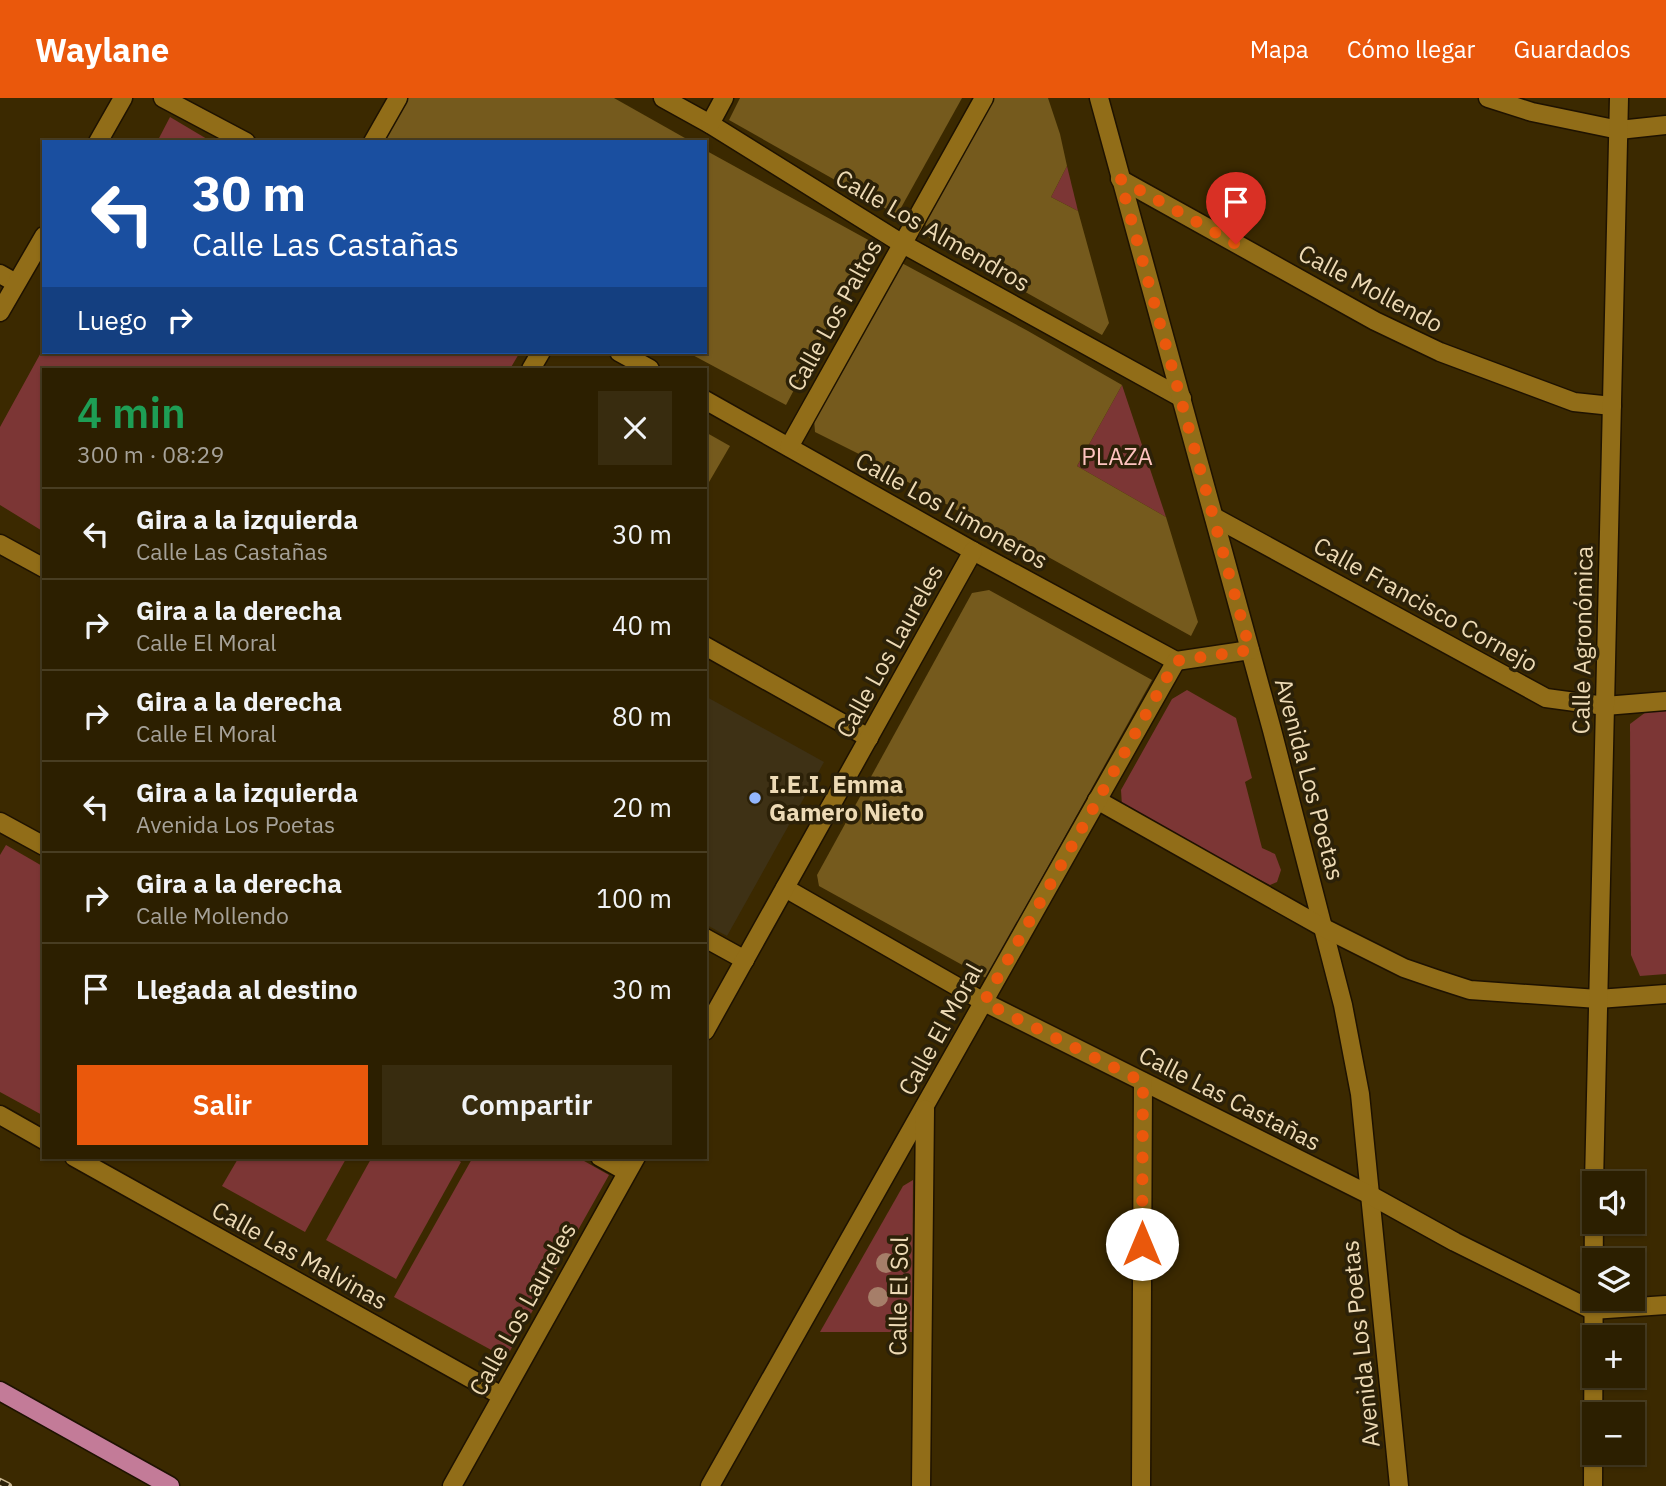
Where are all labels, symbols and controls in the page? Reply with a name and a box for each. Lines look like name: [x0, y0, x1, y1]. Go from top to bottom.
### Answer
text: Waylane: [35, 28, 169, 71]
text: Mapa: [1250, 33, 1309, 65]
text: Cómo llegar: [1347, 33, 1475, 65]
text: Guardados: [1513, 33, 1631, 65]
text: 30 m: [192, 161, 306, 224]
street label: Calle Los Almendros: [830, 161, 1036, 299]
icon: left: [77, 168, 168, 259]
pin: [1206, 172, 1266, 244]
icon: arrive: [1217, 183, 1255, 221]
text: Calle Las Castañas: [192, 223, 459, 265]
street label: Calle Los Paltos: [779, 233, 889, 397]
street label: Calle Mollendo: [1293, 236, 1449, 340]
icon: right: [161, 301, 199, 339]
text: Luego: [77, 303, 147, 337]
text: 4 min: [77, 385, 186, 440]
button: close: [598, 391, 672, 465]
text: 300 m · 08:29: [77, 439, 224, 469]
park label: PLAZA: [1081, 440, 1153, 472]
street label: Calle Los Limoneros: [850, 444, 1054, 576]
text: Gira a la izquierda: [136, 502, 358, 536]
icon: left: [77, 515, 115, 553]
text: 30 m: [612, 517, 672, 551]
street label: Calle Francisco Cornejo: [1308, 529, 1544, 679]
text: Calle Las Castañas: [136, 536, 328, 566]
street label: Calle Agronómica: [1564, 545, 1600, 735]
street label: Calle Los Laureles: [828, 559, 950, 743]
text: Gira a la derecha: [136, 593, 342, 627]
icon: right: [77, 606, 115, 644]
text: 40 m: [612, 608, 672, 642]
text: Calle El Moral: [136, 627, 277, 657]
street label: Avenida Los Poetas: [1268, 674, 1352, 884]
text: Gira a la derecha: [136, 684, 342, 718]
icon: right: [77, 697, 115, 735]
text: 80 m: [612, 699, 672, 733]
text: Calle El Moral: [136, 718, 277, 748]
place label: I.E.I. Emma Gamero Nieto: [769, 768, 924, 828]
text: Gira a la izquierda: [136, 775, 358, 809]
icon: left: [77, 788, 115, 826]
text: 20 m: [612, 790, 672, 824]
marker: I.E.I. Emma Gamero Nieto: [747, 790, 763, 806]
text: Avenida Los Poetas: [136, 809, 335, 839]
text: Gira a la derecha: [136, 866, 342, 900]
icon: right: [77, 879, 115, 917]
text: 100 m: [596, 881, 672, 915]
text: Calle Mollendo: [136, 900, 289, 930]
street label: Calle El Moral: [890, 957, 990, 1101]
icon: arrive: [77, 970, 115, 1008]
text: Llegada al destino: [136, 972, 358, 1006]
text: 30 m: [612, 972, 672, 1006]
street label: Calle Las Castañas: [1134, 1038, 1326, 1158]
button: Salir: [77, 1065, 368, 1145]
button: Compartir: [382, 1065, 672, 1145]
map controls: [1582, 1171, 1645, 1465]
button: sound: [1582, 1171, 1645, 1234]
street label: Calle Las Malvinas: [206, 1193, 394, 1317]
position arrow: [1105, 1207, 1179, 1281]
street label: Calle Los Laureles: [461, 1217, 583, 1401]
street label: Calle El Sol: [881, 1236, 915, 1356]
street label: Avenida Los Poetas: [1333, 1239, 1387, 1449]
button: layers: [1582, 1248, 1645, 1311]
button: +: [1582, 1325, 1645, 1388]
button: −: [1582, 1402, 1645, 1465]

